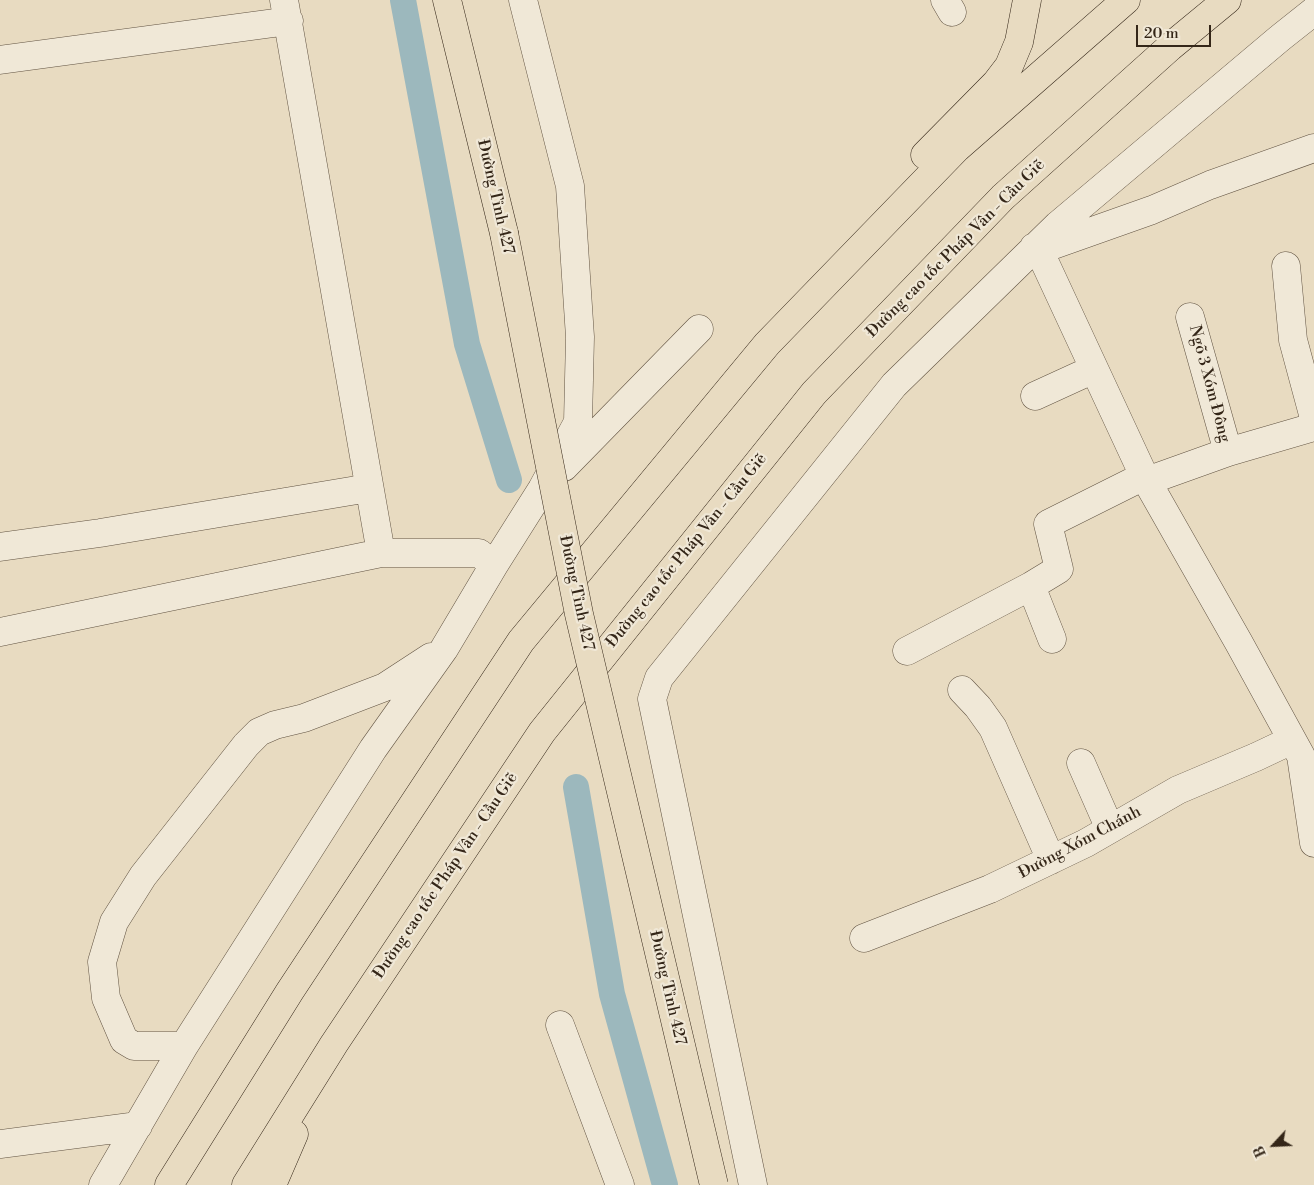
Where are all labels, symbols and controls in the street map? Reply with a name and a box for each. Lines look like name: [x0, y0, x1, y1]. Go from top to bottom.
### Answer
scale bar: [1139, 15, 1214, 47]
text: 20 m: [1144, 24, 1179, 43]
street label: Đường Tỉnh 427: [472, 138, 518, 256]
street label: Đường cao tốc Pháp Vân - Cầu Giẽ: [863, 156, 1049, 342]
street label: Ngõ 3 Xóm Đông: [1184, 323, 1234, 445]
street label: Đường cao tốc Pháp Vân - Cầu Giẽ: [603, 450, 771, 652]
street label: Đường Tỉnh 427: [554, 534, 598, 652]
street label: Đường cao tốc Pháp Vân - Cầu Giẽ: [370, 769, 522, 983]
street label: Đường Xóm Chánh: [1015, 803, 1145, 883]
street label: Đường Tỉnh 427: [644, 929, 690, 1047]
north arrow: [1249, 1120, 1299, 1170]
text: B: [1250, 1143, 1271, 1160]

